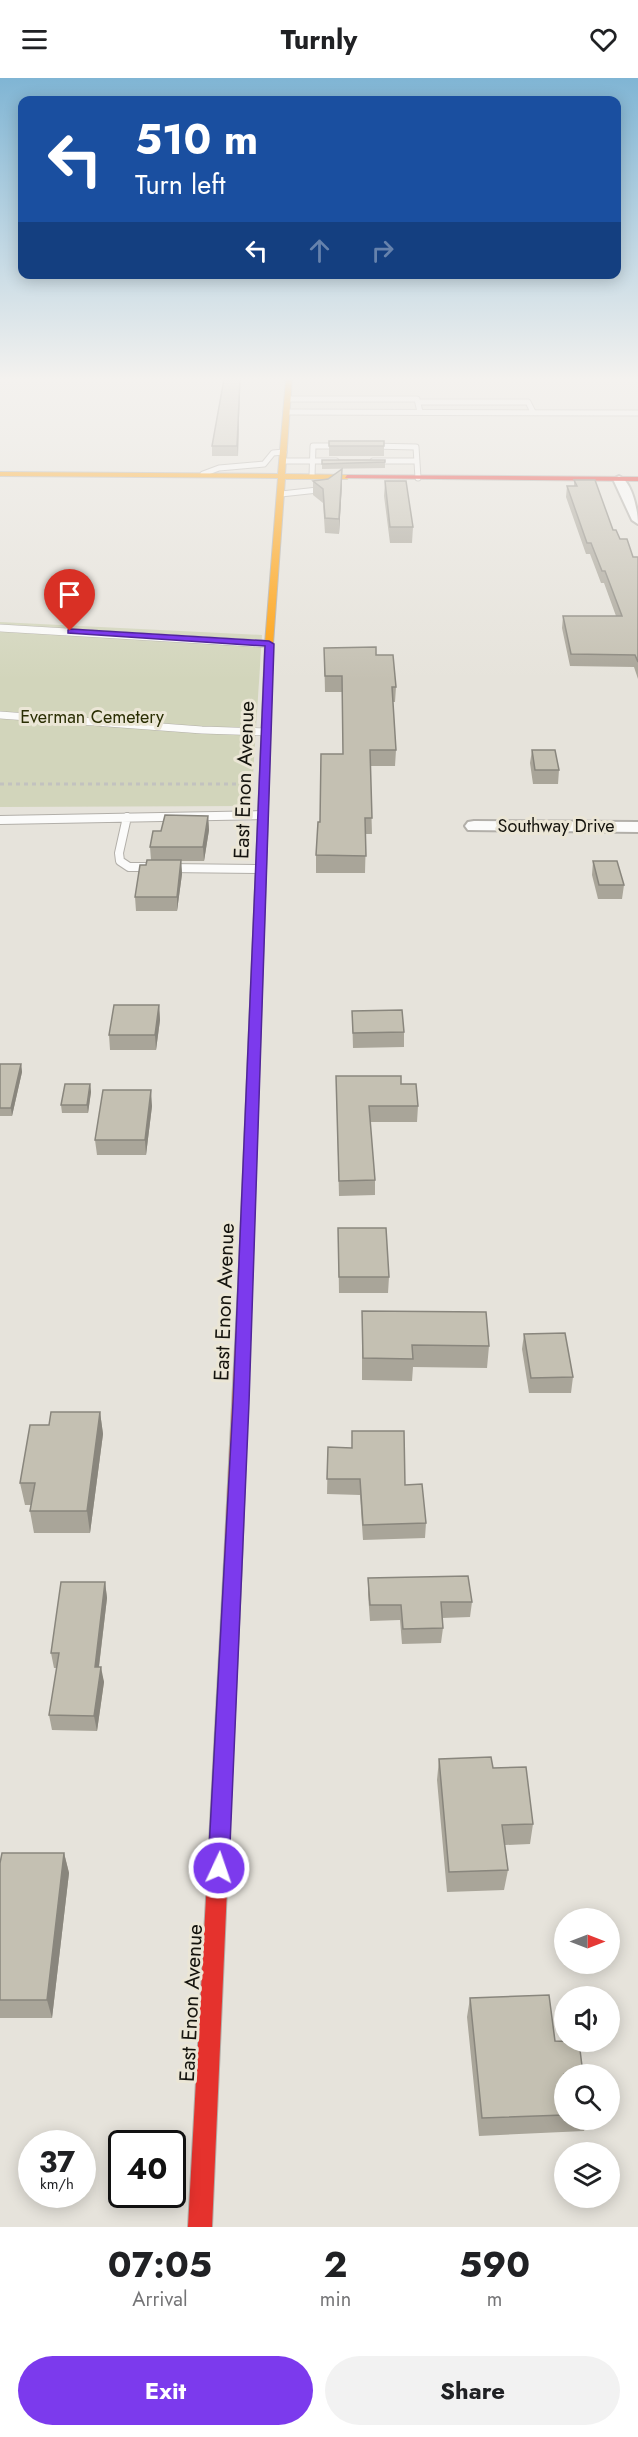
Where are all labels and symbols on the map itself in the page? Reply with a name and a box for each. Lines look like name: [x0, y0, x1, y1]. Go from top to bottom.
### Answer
pin: [44, 569, 95, 631]
street label: East Enon Avenue: [226, 700, 262, 860]
park label: Everman Cemetery: [20, 704, 164, 730]
street label: Southway Drive: [498, 813, 614, 839]
street label: East Enon Avenue: [206, 1222, 242, 1382]
position arrow: [187, 1836, 251, 1900]
north arrow: [554, 1908, 620, 1974]
street label: East Enon Avenue: [172, 1923, 210, 2083]
speed limit sign: 40: [108, 2130, 186, 2208]

